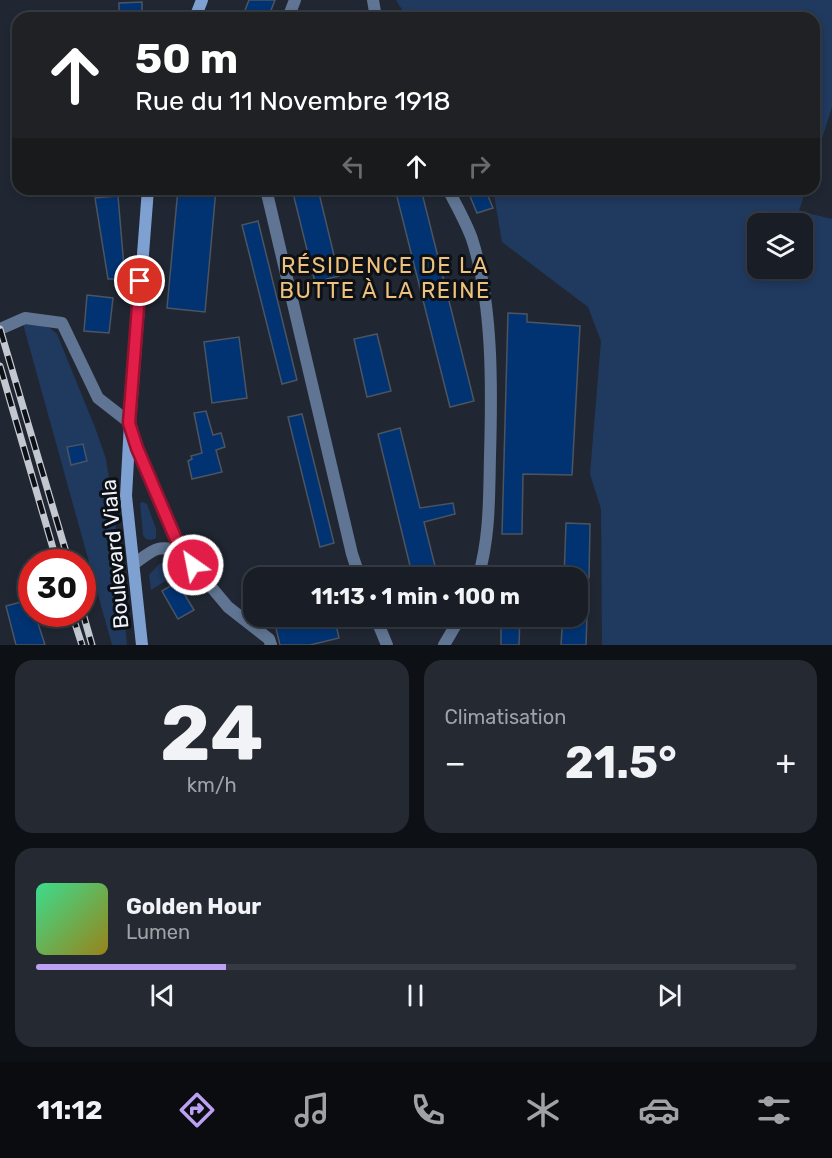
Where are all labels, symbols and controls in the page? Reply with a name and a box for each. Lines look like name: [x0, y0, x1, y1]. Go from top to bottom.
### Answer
text: 50 m: [135, 34, 238, 84]
icon: ahead: [36, 36, 114, 114]
text: Rue du 11 Novembre 1918: [135, 85, 451, 117]
icon: left: [337, 150, 370, 183]
icon: ahead: [400, 150, 433, 183]
icon: right: [463, 150, 496, 183]
map controls: [747, 213, 813, 279]
button: layers: [747, 213, 813, 279]
district label: RÉSIDENCE DE LA BUTTE À LA REINE: [279, 252, 491, 304]
pin: [114, 255, 165, 306]
icon: arrive: [123, 264, 156, 297]
street label: Boulevard Viala: [96, 478, 133, 630]
position arrow: [161, 533, 225, 597]
speed limit sign: 30: [18, 549, 96, 627]
text: 11:13 · 1 min · 100 m: [311, 583, 520, 610]
text: 24: [160, 687, 264, 780]
text: Climatisation: [445, 705, 566, 729]
text: 21.5°: [565, 736, 677, 789]
text: −: [445, 743, 466, 782]
text: +: [775, 743, 796, 782]
text: km/h: [187, 773, 237, 797]
text: Golden Hour: [126, 893, 261, 920]
text: Lumen: [126, 920, 190, 944]
icon: previous: [146, 979, 179, 1012]
icon: pause: [399, 979, 432, 1012]
icon: next: [653, 979, 686, 1012]
icon: directions: [176, 1089, 218, 1131]
icon: music: [291, 1089, 333, 1131]
icon: phone: [407, 1089, 449, 1131]
icon: climate: [522, 1089, 564, 1131]
icon: car: [638, 1089, 680, 1131]
icon: filters: [753, 1089, 795, 1131]
text: 11:12: [37, 1094, 102, 1126]

